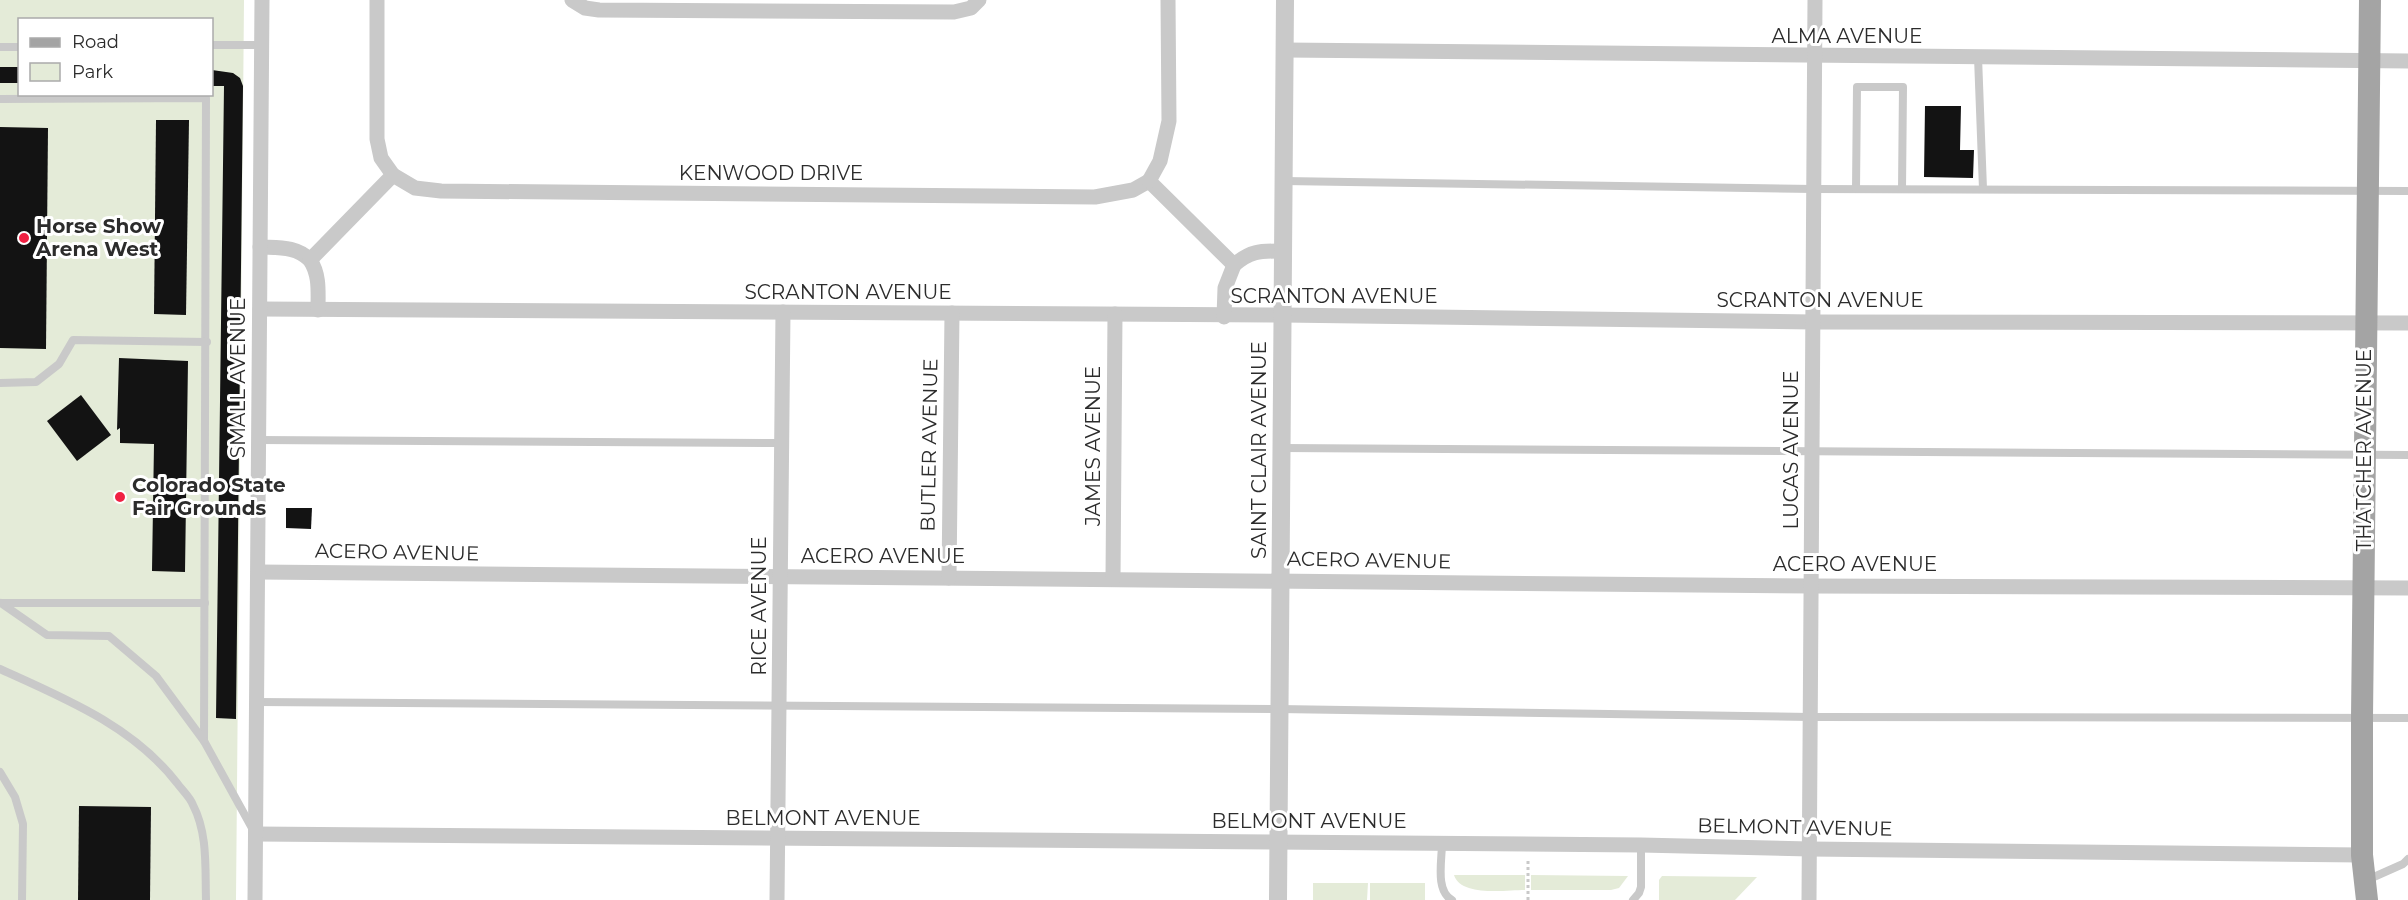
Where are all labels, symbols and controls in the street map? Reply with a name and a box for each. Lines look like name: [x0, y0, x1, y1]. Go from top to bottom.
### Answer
legend: [18, 18, 213, 96]
street label: ALMA AVENUE: [1772, 24, 1922, 48]
text: Road: [72, 31, 119, 53]
text: Park: [72, 61, 113, 83]
street label: KENWOOD DRIVE: [679, 161, 863, 185]
place label: Horse Show Arena West: [35, 214, 161, 261]
marker: Horse Show Arena West: [17, 231, 31, 245]
street label: SCRANTON AVENUE: [744, 280, 952, 304]
street label: SCRANTON AVENUE: [1230, 284, 1438, 308]
street label: SCRANTON AVENUE: [1716, 288, 1924, 312]
street label: SMALL AVENUE: [226, 298, 250, 458]
street label: SAINT CLAIR AVENUE: [1247, 341, 1271, 559]
street label: THATCHER AVENUE: [2352, 349, 2376, 551]
street label: BUTLER AVENUE: [915, 358, 943, 532]
street label: JAMES AVENUE: [1081, 366, 1105, 527]
street label: LUCAS AVENUE: [1779, 370, 1803, 530]
place label: Colorado State Fair Grounds: [132, 473, 286, 520]
marker: Colorado State Fair Grounds: [113, 490, 127, 504]
street label: RICE AVENUE: [747, 536, 771, 676]
street label: ACERO AVENUE: [315, 539, 479, 565]
street label: ACERO AVENUE: [801, 544, 965, 568]
street label: ACERO AVENUE: [1287, 547, 1451, 573]
street label: ACERO AVENUE: [1773, 552, 1937, 576]
street label: BELMONT AVENUE: [725, 806, 921, 830]
street label: BELMONT AVENUE: [1211, 809, 1407, 833]
street label: BELMONT AVENUE: [1697, 813, 1893, 841]

